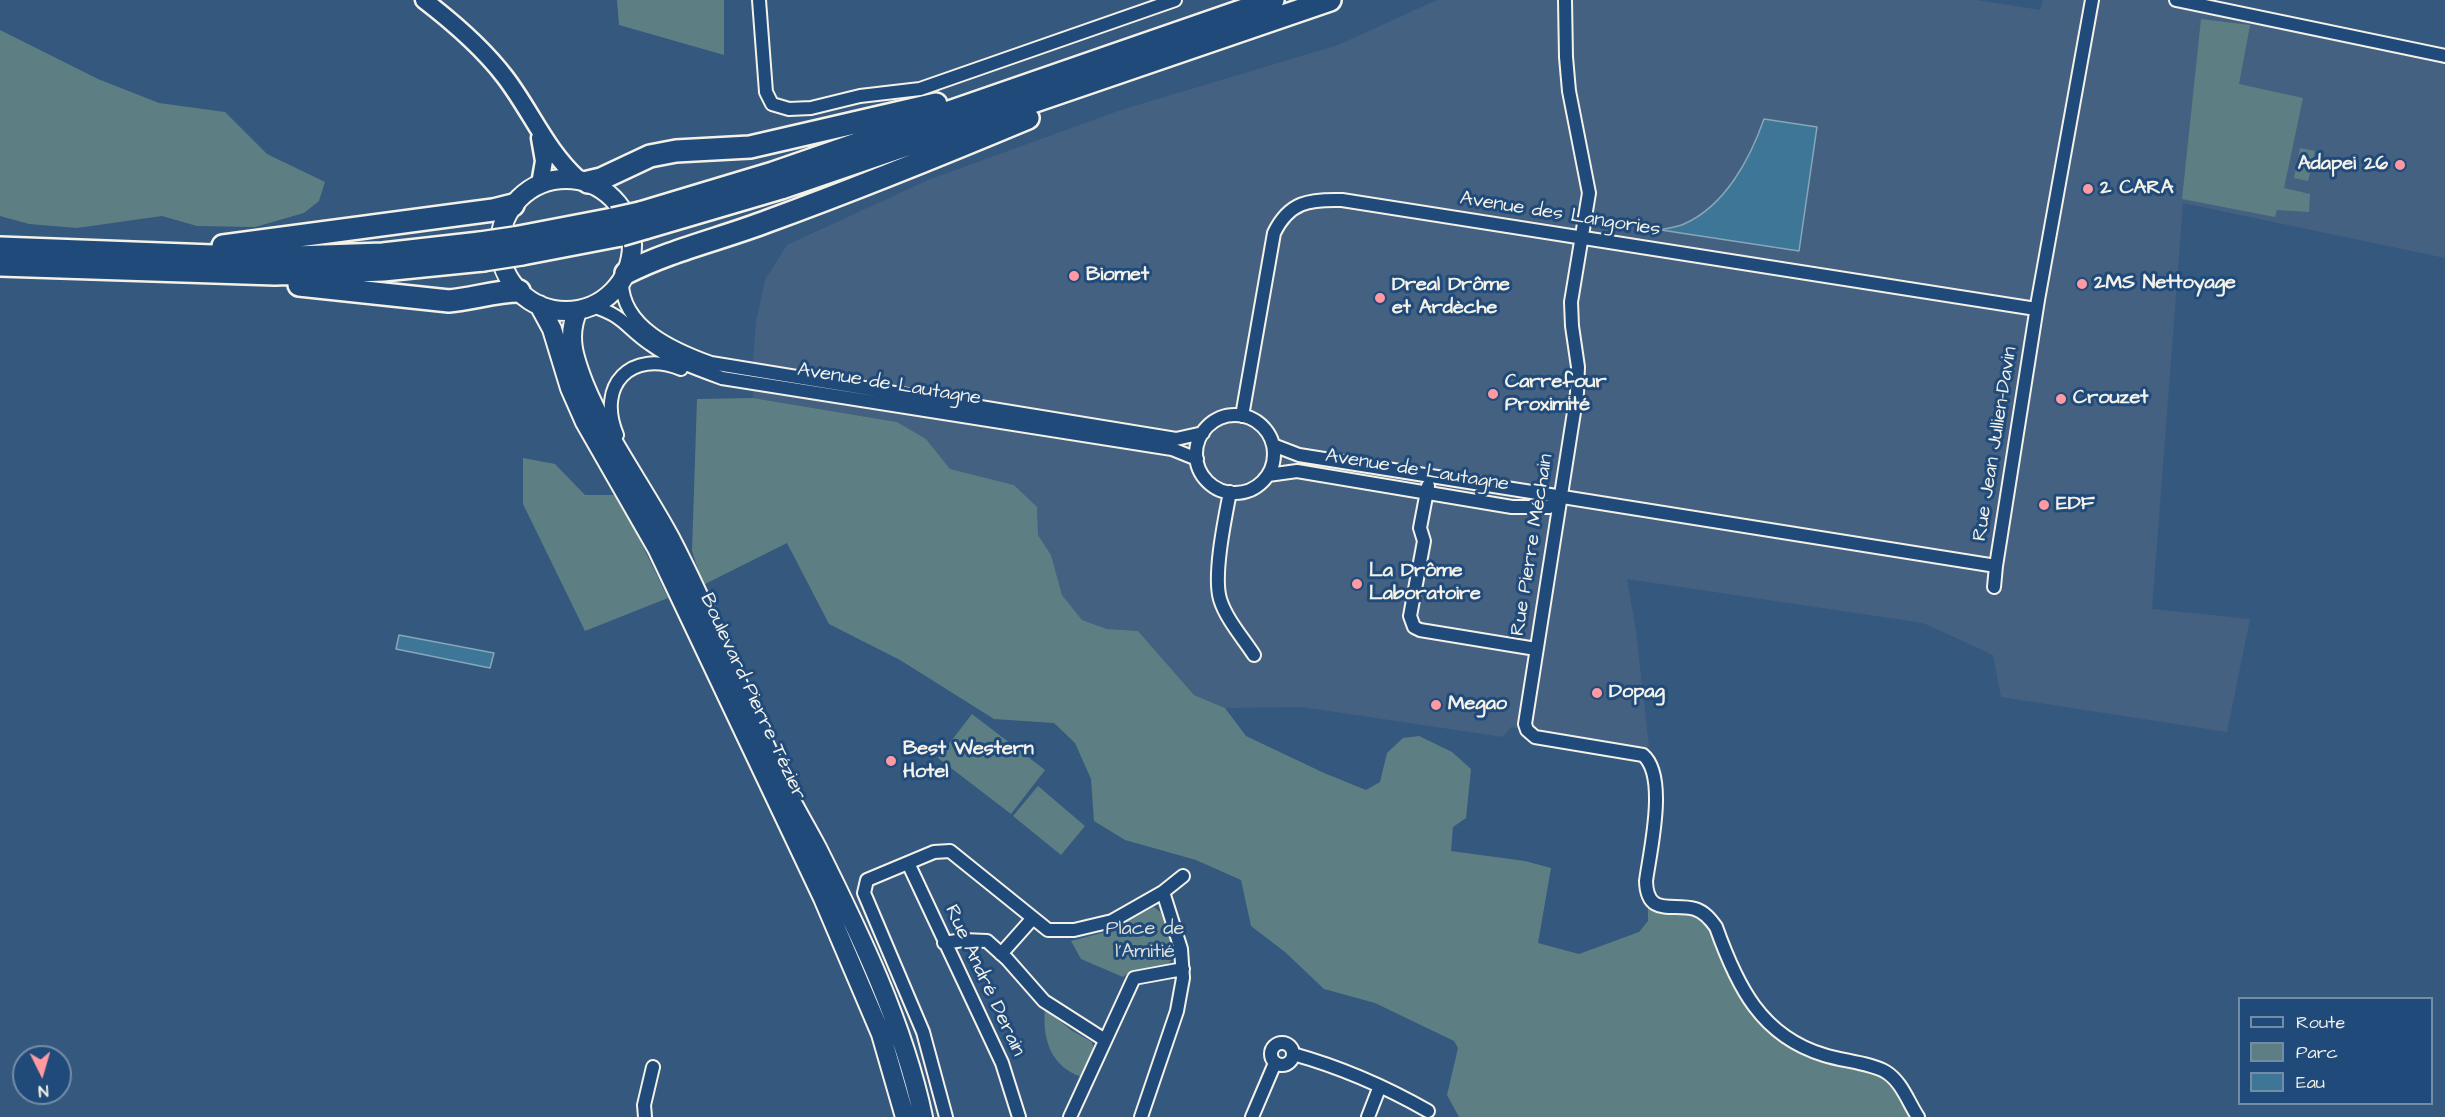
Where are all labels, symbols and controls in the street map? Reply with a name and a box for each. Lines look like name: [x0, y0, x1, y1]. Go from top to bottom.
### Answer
place label: Adapei 26: [2298, 153, 2388, 177]
marker: Adapei 26: [2393, 158, 2407, 172]
place label: 2 CARA: [2100, 177, 2173, 201]
marker: 2 CARA: [2081, 182, 2095, 196]
street label: Avenue des Langories: [1458, 187, 1662, 243]
place label: Biomet: [1086, 264, 1149, 288]
marker: Biomet: [1067, 269, 1081, 283]
place label: 2MS Nettoyage: [2094, 272, 2236, 296]
place label: Dreal Drôme et Ardèche: [1392, 274, 1510, 321]
marker: 2MS Nettoyage: [2075, 277, 2089, 291]
marker: Dreal Drôme et Ardèche: [1373, 291, 1387, 305]
street label: Rue Jean Jullien-Davin: [1969, 345, 2023, 543]
street label: Avenue de Lautagne: [795, 359, 983, 411]
place label: Carrefour Proximité: [1505, 371, 1607, 418]
marker: Carrefour Proximité: [1486, 387, 1500, 401]
place label: Crouzet: [2073, 387, 2148, 411]
marker: Crouzet: [2054, 392, 2068, 406]
street label: Avenue de Lautagne: [1323, 445, 1511, 497]
street label: Rue Pierre Méchain: [1507, 452, 1559, 638]
place label: EDF: [2056, 493, 2095, 517]
marker: EDF: [2037, 498, 2051, 512]
place label: La Drôme Laboratoire: [1369, 560, 1481, 607]
marker: La Drôme Laboratoire: [1350, 577, 1364, 591]
street label: Boulevard Pierre Tézier: [694, 590, 810, 804]
place label: Dopag: [1609, 681, 1665, 705]
marker: Dopag: [1590, 686, 1604, 700]
place label: Megao: [1448, 693, 1507, 717]
marker: Megao: [1429, 698, 1443, 712]
place label: Best Western Hotel: [903, 738, 1034, 785]
marker: Best Western Hotel: [884, 754, 898, 768]
street label: Rue André Derain: [938, 902, 1030, 1060]
park label: Place de l'Amitié: [1106, 918, 1184, 965]
legend: [2238, 997, 2433, 1105]
text: Route: [2296, 1010, 2345, 1035]
text: Parc: [2296, 1040, 2338, 1065]
north arrow: [12, 1045, 72, 1105]
text: Eau: [2296, 1070, 2325, 1095]
text: N: [37, 1080, 49, 1102]

